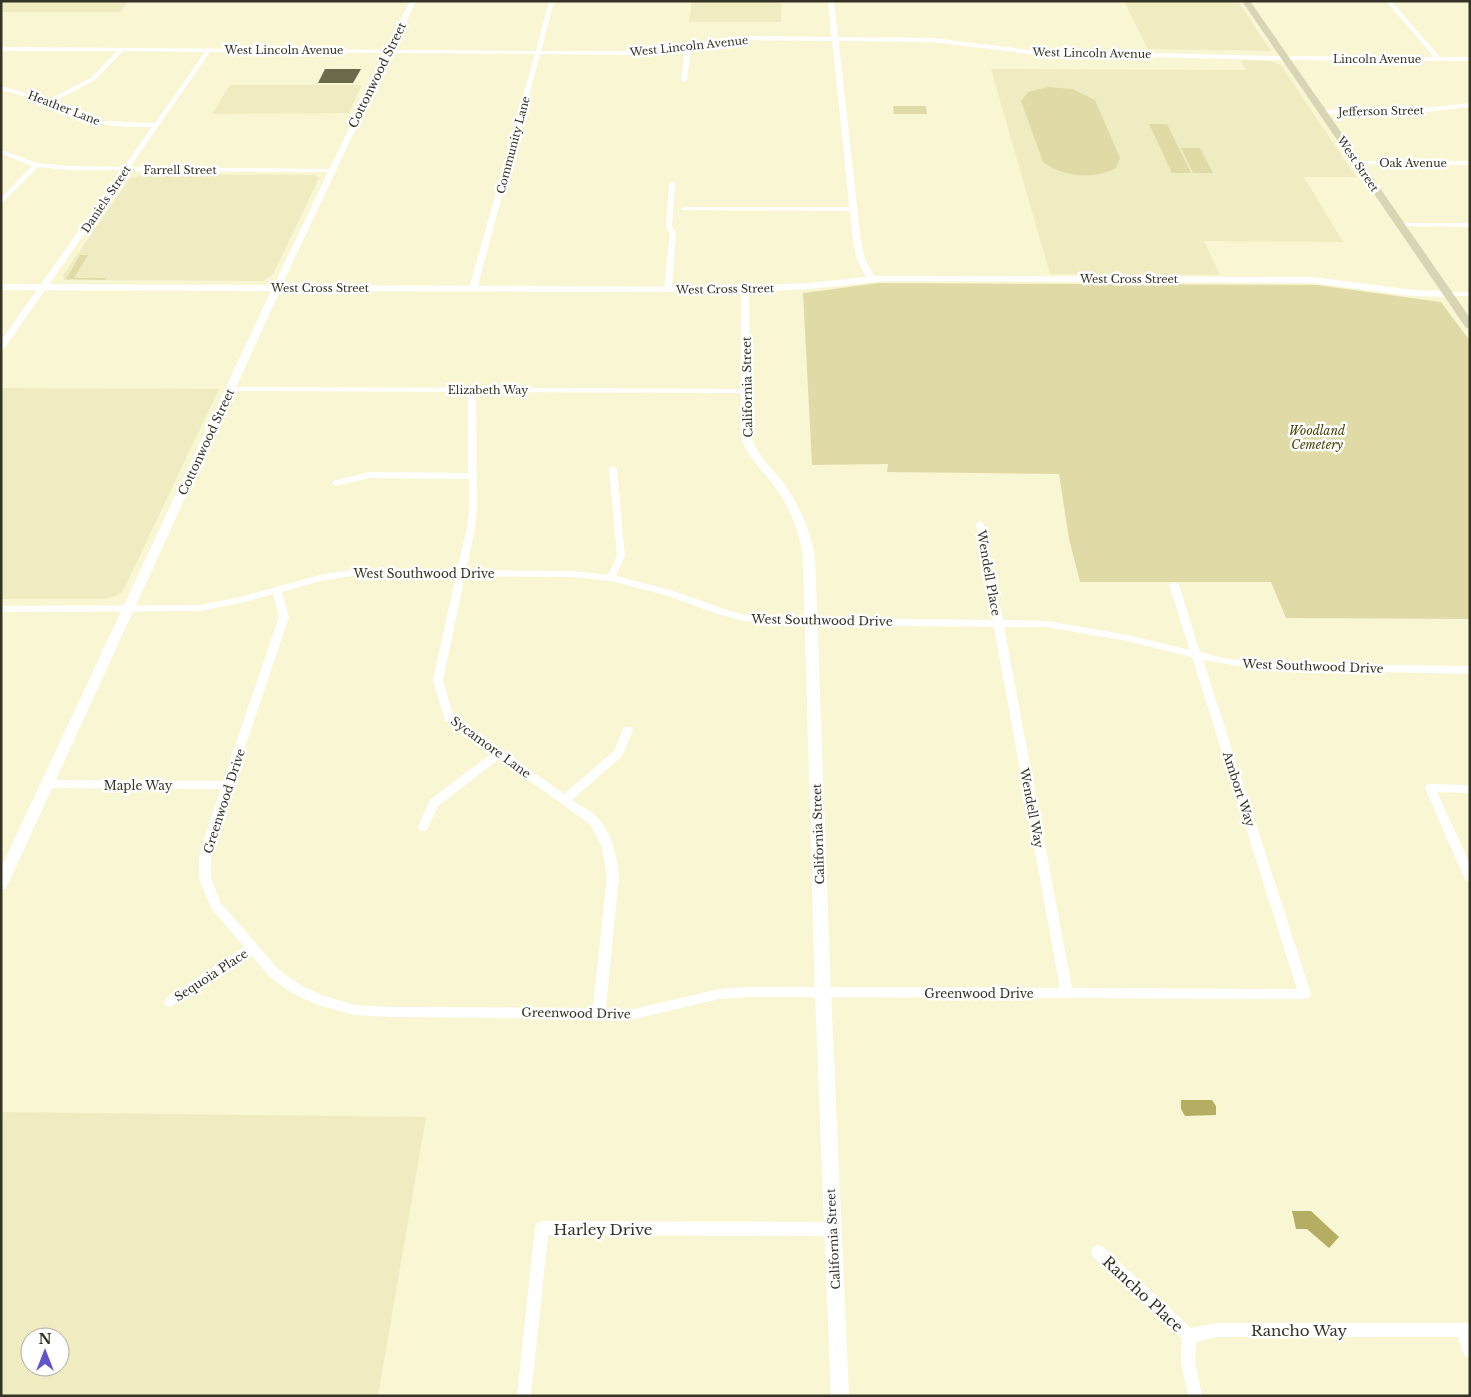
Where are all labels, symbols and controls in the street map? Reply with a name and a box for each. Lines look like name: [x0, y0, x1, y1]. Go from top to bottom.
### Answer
street label: Cottonwood Street: [345, 19, 409, 130]
street label: West Lincoln Avenue: [628, 33, 749, 59]
street label: West Lincoln Avenue: [224, 43, 343, 57]
street label: West Lincoln Avenue: [1031, 45, 1152, 61]
street label: Lincoln Avenue: [1333, 52, 1421, 66]
street label: Heather Lane: [26, 88, 102, 128]
street label: Community Lane: [493, 95, 533, 195]
street label: Jefferson Street: [1336, 103, 1425, 119]
street label: West Street: [1334, 133, 1382, 195]
street label: Oak Avenue: [1379, 156, 1447, 170]
street label: Daniels Street: [78, 162, 134, 235]
street label: Farrell Street: [143, 163, 217, 177]
street label: West Cross Street: [1079, 272, 1179, 286]
street label: West Cross Street: [270, 281, 370, 295]
street label: West Cross Street: [675, 281, 775, 297]
street label: California Street: [739, 336, 755, 438]
street label: Elizabeth Way: [448, 383, 528, 397]
street label: Cottonwood Street: [175, 386, 237, 498]
park label: Woodland Cemetery: [1289, 423, 1346, 452]
street label: Wendell Place: [974, 528, 1004, 617]
street label: West Southwood Drive: [352, 566, 495, 581]
street label: West Southwood Drive: [750, 611, 893, 629]
street label: West Southwood Drive: [1241, 656, 1384, 676]
street label: Sycamore Lane: [448, 713, 534, 781]
street label: Greenwood Drive: [200, 747, 248, 855]
street label: Ambort Way: [1219, 749, 1258, 829]
street label: Wendell Way: [1017, 766, 1047, 850]
street label: Maple Way: [104, 778, 173, 793]
street label: California Street: [809, 783, 827, 885]
street label: Sequoia Place: [171, 946, 251, 1004]
street label: Greenwood Drive: [924, 986, 1034, 1001]
street label: Greenwood Drive: [521, 1005, 631, 1021]
street label: California Street: [823, 1188, 843, 1290]
street label: Harley Drive: [554, 1220, 652, 1239]
street label: Rancho Place: [1099, 1252, 1187, 1336]
street label: Rancho Way: [1251, 1321, 1348, 1340]
north arrow: [20, 1327, 70, 1377]
text: N: [38, 1330, 52, 1348]

